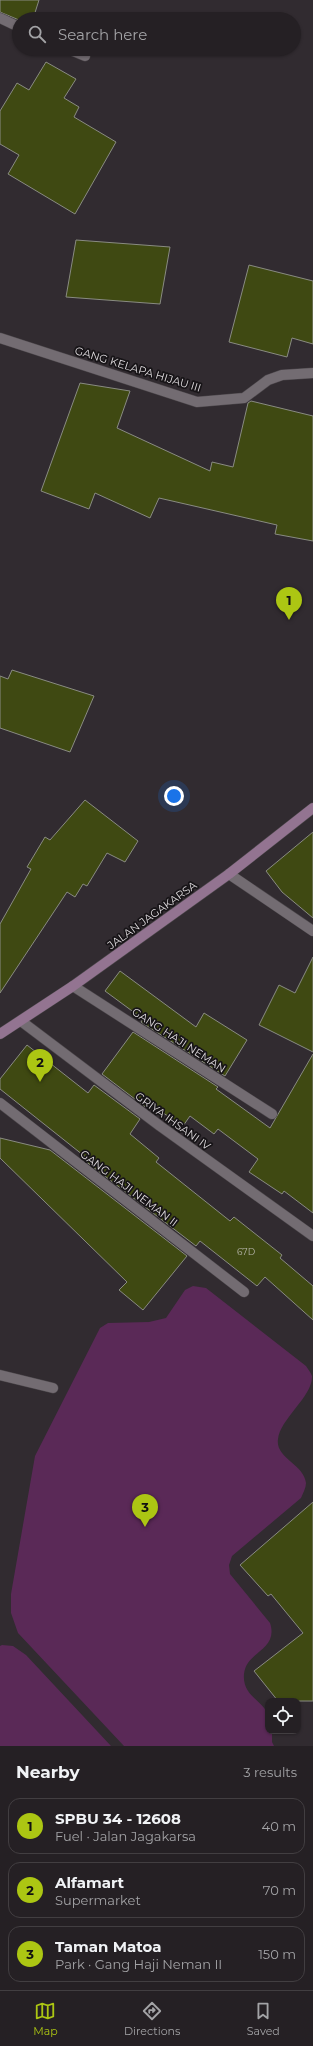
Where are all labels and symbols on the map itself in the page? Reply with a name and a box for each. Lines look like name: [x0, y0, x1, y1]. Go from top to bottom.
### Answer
street label: GANG KELAPA HIJAU III: [73, 343, 203, 395]
pin: 1: [276, 587, 302, 620]
your location: [164, 786, 184, 806]
street label: JALAN JAGAKARSA: [104, 878, 199, 953]
street label: GANG HAJI NEMAN: [129, 1004, 229, 1076]
pin: 2: [27, 1049, 53, 1082]
street label: GRIYA IHSANI IV: [133, 1089, 214, 1153]
street label: GANG HAJI NEMAN II: [77, 1147, 181, 1229]
house number: 67D: [237, 1246, 255, 1257]
pin: 3: [132, 1494, 158, 1527]

